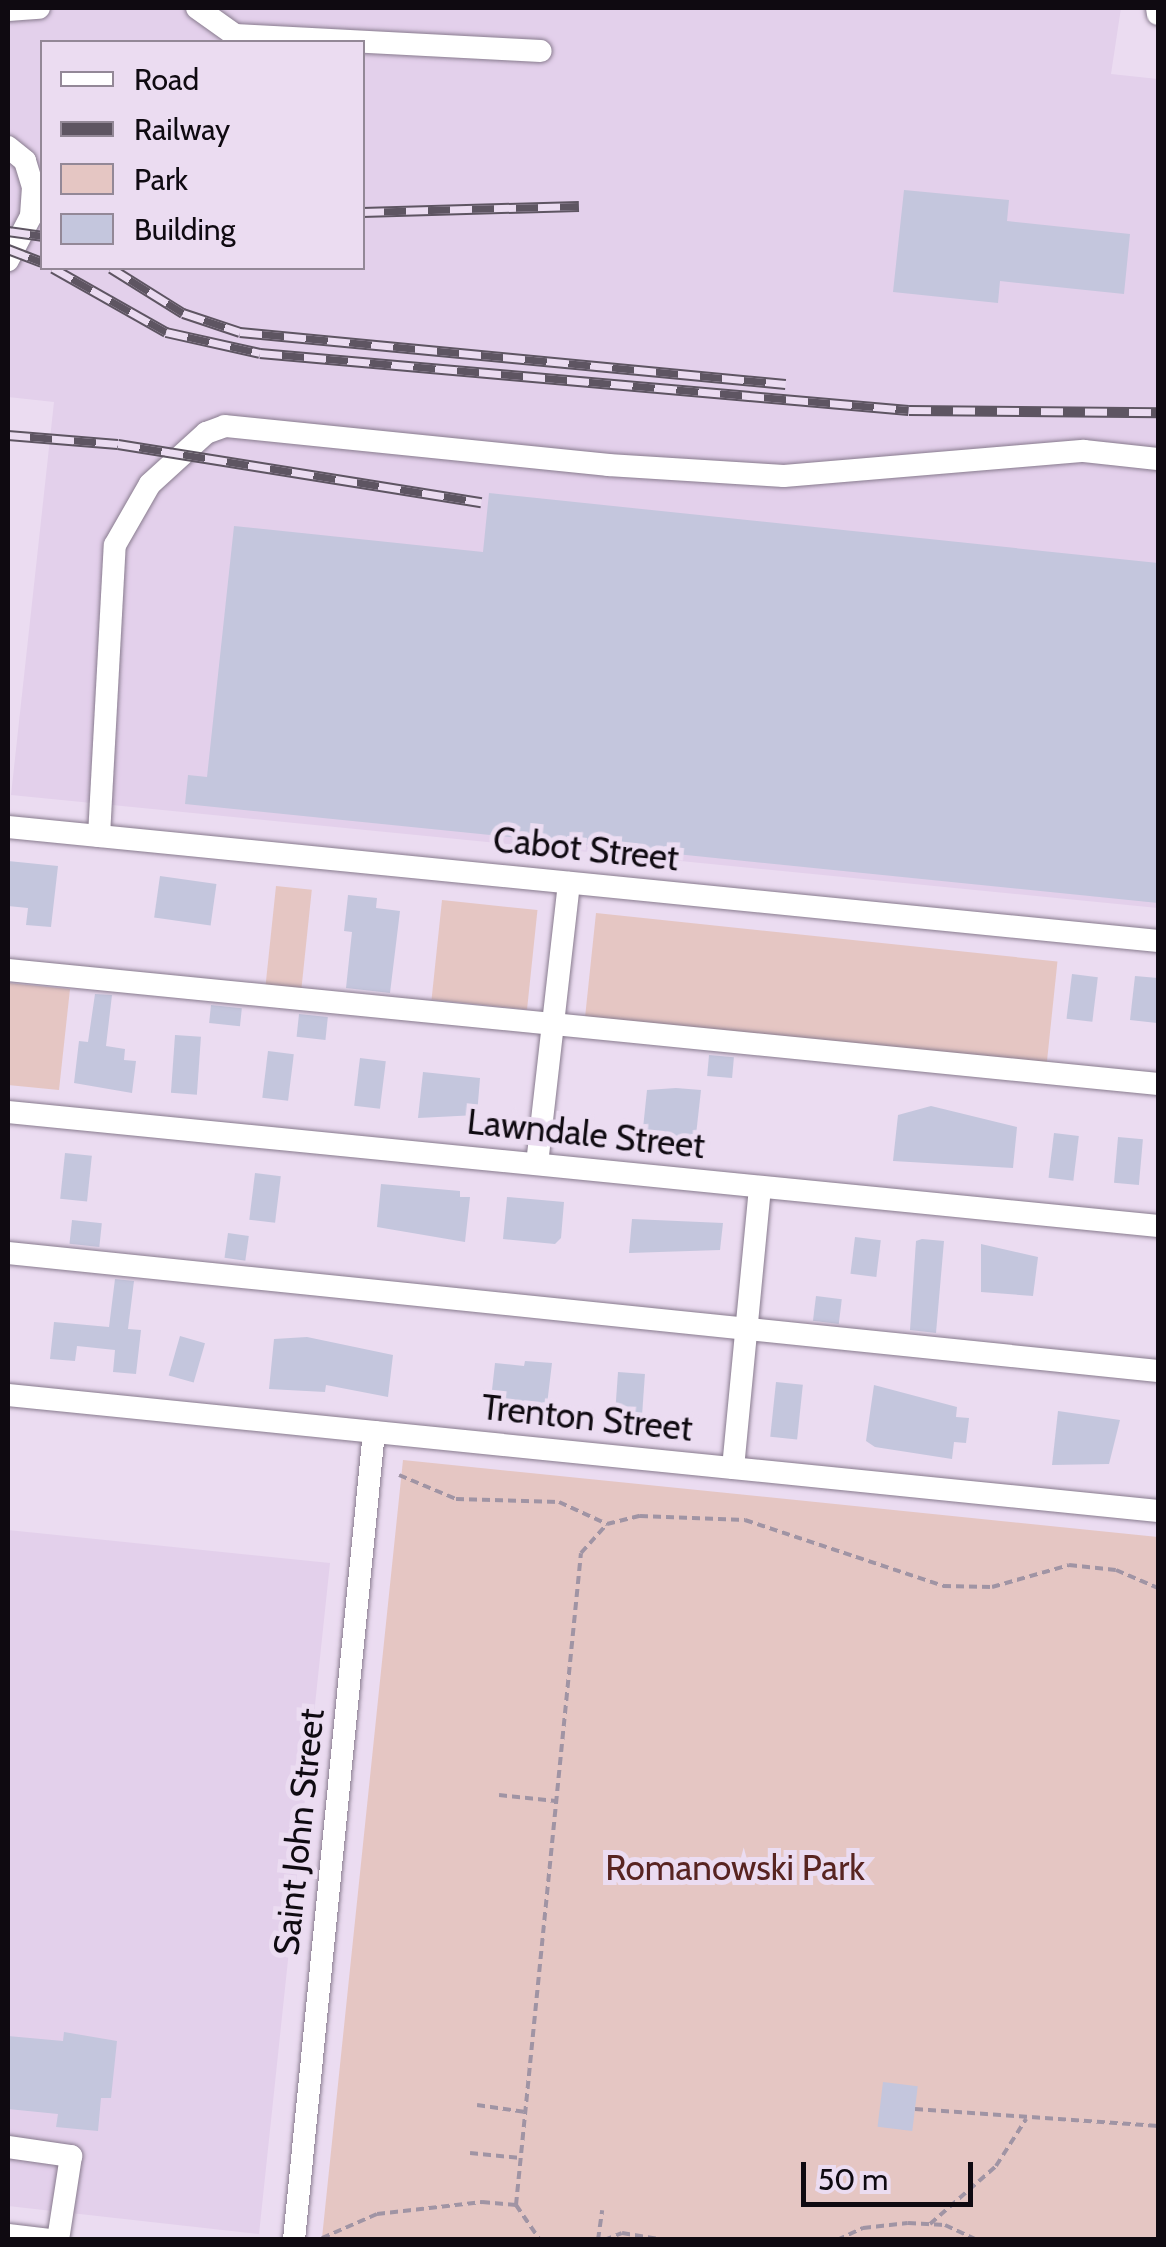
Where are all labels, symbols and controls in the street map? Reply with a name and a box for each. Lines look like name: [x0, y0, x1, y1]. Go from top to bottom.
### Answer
legend: [40, 40, 365, 270]
text: Road: [134, 61, 199, 98]
text: Railway: [134, 111, 230, 148]
text: Park: [134, 161, 188, 198]
text: Building: [134, 211, 236, 248]
street label: Cabot Street: [491, 818, 681, 880]
street label: Lawndale Street: [465, 1101, 707, 1167]
street label: Trenton Street: [480, 1386, 694, 1450]
street label: Saint John Street: [265, 1707, 333, 1957]
park label: Romanowski Park: [605, 1847, 865, 1889]
scale bar: [806, 2142, 978, 2204]
text: 50 m: [818, 2161, 888, 2198]

